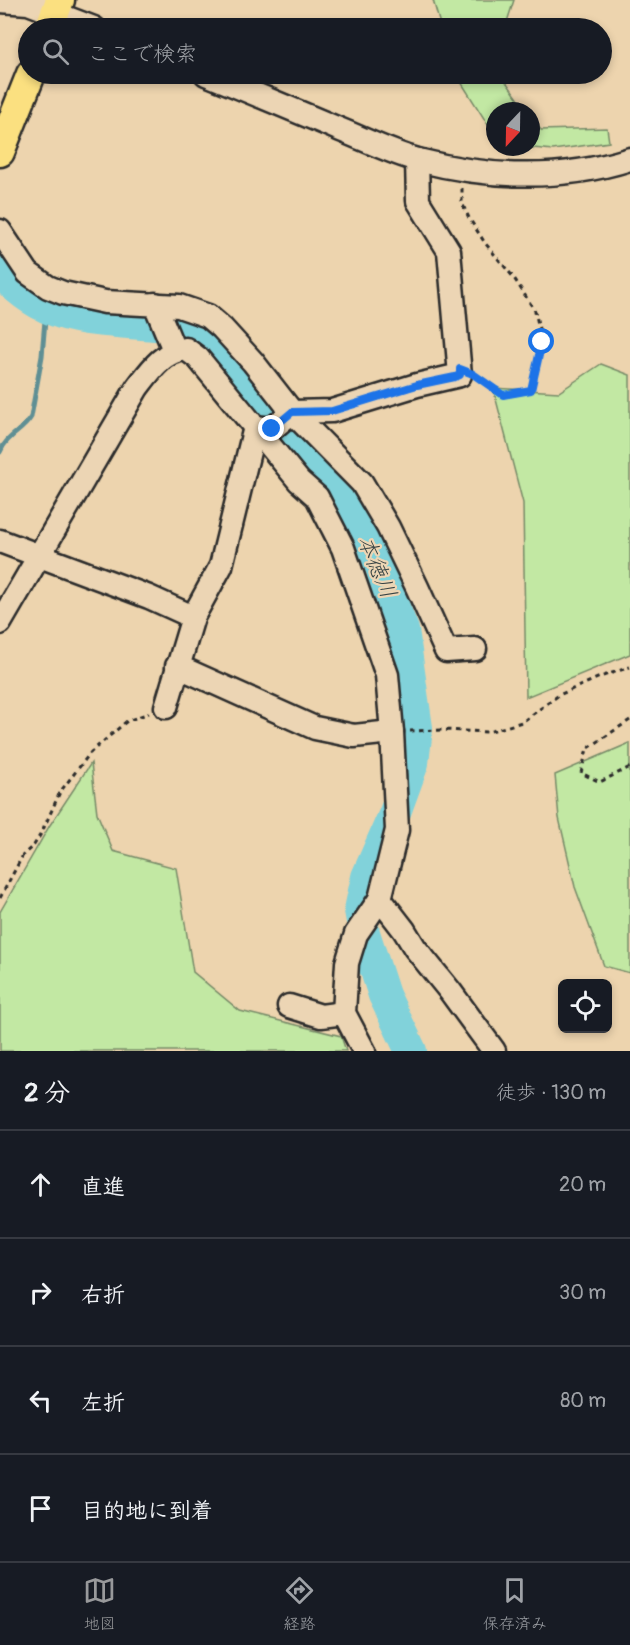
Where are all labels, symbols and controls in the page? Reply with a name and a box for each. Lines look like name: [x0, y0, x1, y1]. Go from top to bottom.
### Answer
search box: [18, 18, 612, 84]
icon: search: [39, 35, 72, 68]
text: ここで検索: [87, 40, 197, 68]
north arrow: [486, 102, 540, 156]
route start: [528, 328, 554, 354]
route end: [258, 415, 284, 441]
water label: 本徳川: [351, 531, 403, 603]
map controls: [558, 979, 612, 1033]
button: locate: [558, 979, 612, 1033]
text: 2 分: [24, 1077, 70, 1109]
text: 徒歩 · 130 m: [496, 1080, 606, 1105]
icon: ahead: [24, 1168, 57, 1201]
text: 20 m: [559, 1172, 606, 1197]
text: 直進: [81, 1173, 125, 1201]
icon: right: [24, 1276, 57, 1309]
text: 30 m: [559, 1280, 606, 1305]
text: 右折: [81, 1281, 125, 1309]
icon: left: [24, 1384, 57, 1417]
text: 80 m: [560, 1388, 606, 1413]
text: 左折: [81, 1389, 125, 1417]
icon: arrive: [24, 1492, 57, 1525]
text: 目的地に到着: [81, 1497, 213, 1525]
tab: 地図: [83, 1574, 116, 1634]
tab: 経路: [283, 1574, 316, 1634]
tab: 保存済み: [483, 1574, 547, 1634]

